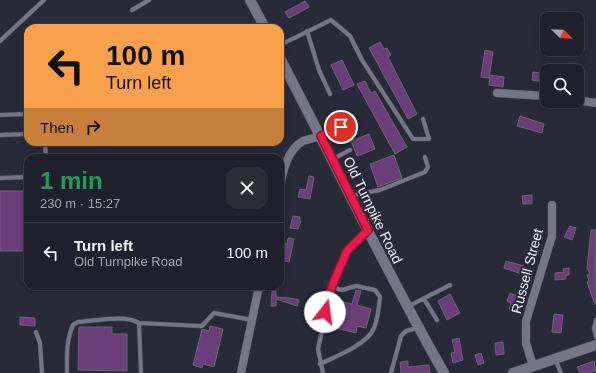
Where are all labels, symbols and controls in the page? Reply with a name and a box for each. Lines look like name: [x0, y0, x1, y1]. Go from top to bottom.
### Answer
north arrow: [540, 12, 584, 56]
map controls: [540, 12, 584, 108]
icon: left: [40, 40, 92, 92]
text: 100 m: [106, 40, 185, 71]
button: search: [540, 64, 584, 108]
text: Turn left: [106, 73, 171, 93]
pin: [324, 110, 358, 144]
icon: right: [82, 116, 104, 138]
icon: arrive: [330, 116, 352, 138]
text: Then: [40, 119, 74, 136]
street label: Old Turnpike Road: [340, 154, 406, 266]
text: 1 min: [40, 167, 103, 194]
button: close: [226, 167, 268, 209]
text: 230 m · 15:27: [40, 196, 120, 211]
street label: Russell Street: [508, 227, 546, 315]
text: Turn left: [74, 237, 133, 254]
icon: left: [40, 242, 62, 264]
text: 100 m: [226, 244, 268, 261]
text: Old Turnpike Road: [74, 254, 182, 269]
position arrow: [304, 291, 346, 333]

